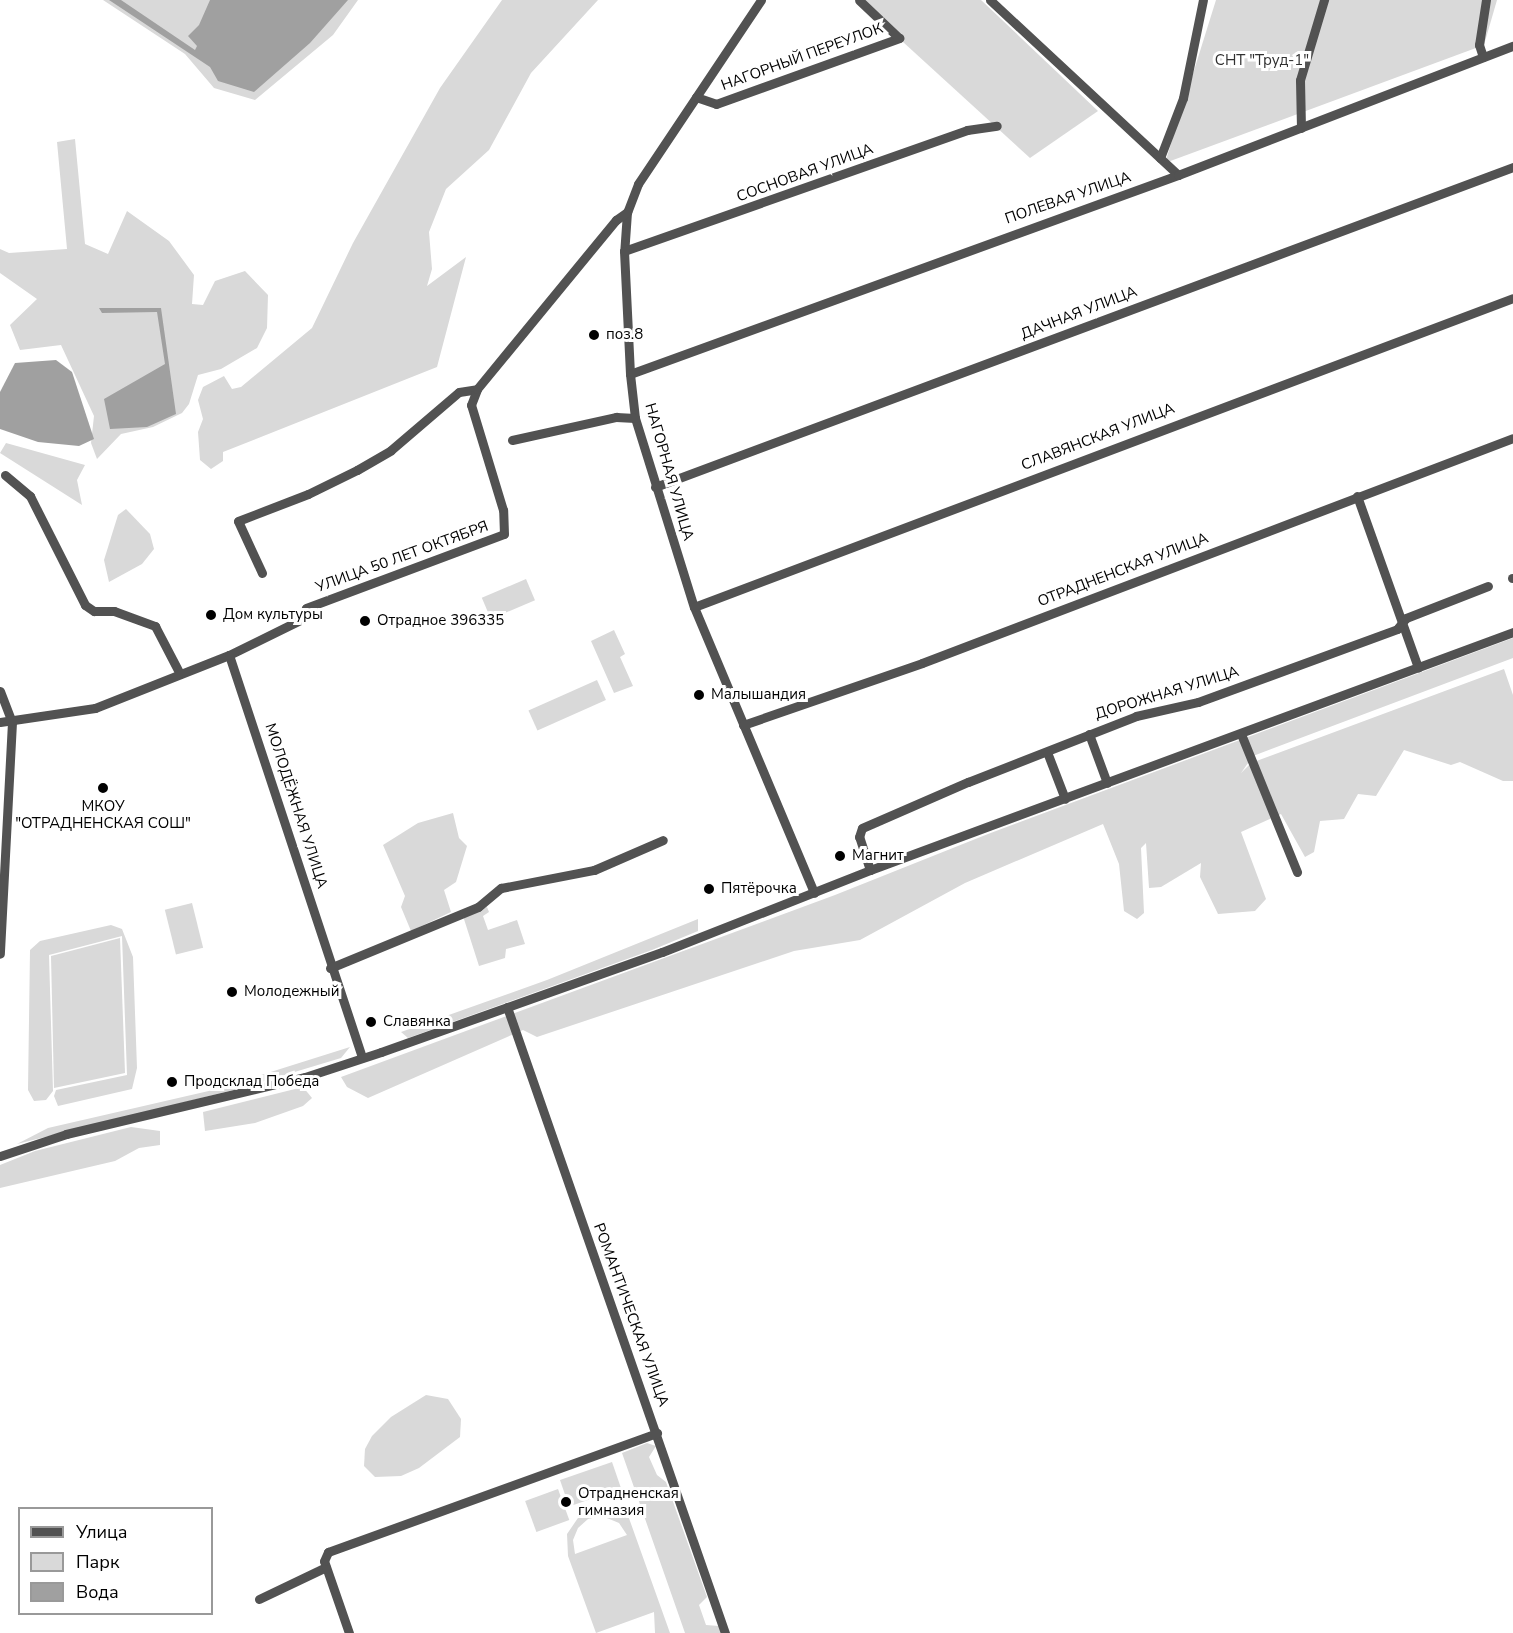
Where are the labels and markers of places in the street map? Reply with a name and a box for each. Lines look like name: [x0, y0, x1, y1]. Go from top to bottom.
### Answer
place label: поз.8: [606, 326, 643, 344]
marker: поз.8: [587, 328, 601, 342]
place label: Дом культуры: [223, 606, 323, 624]
marker: Дом культуры: [204, 608, 218, 622]
place label: Отрадное 396335: [377, 612, 504, 630]
marker: Отрадное 396335: [358, 614, 372, 628]
place label: Малышандия: [711, 686, 806, 704]
marker: Малышандия: [692, 688, 706, 702]
marker: МКОУ "ОТРАДНЕНСКАЯ СОШ": [96, 781, 110, 795]
place label: МКОУ "ОТРАДНЕНСКАЯ СОШ": [15, 797, 191, 832]
place label: Магнит: [852, 847, 904, 865]
marker: Магнит: [833, 849, 847, 863]
place label: Пятёрочка: [721, 880, 797, 898]
marker: Пятёрочка: [702, 882, 716, 896]
place label: Молодежный: [244, 983, 340, 1001]
marker: Молодежный: [225, 985, 239, 999]
place label: Славянка: [383, 1013, 451, 1031]
marker: Славянка: [364, 1015, 378, 1029]
place label: Продсклад Победа: [184, 1073, 319, 1091]
marker: Продсклад Победа: [165, 1075, 179, 1089]
place label: Отрадненская гимназия: [578, 1484, 679, 1519]
marker: Отрадненская гимназия: [559, 1495, 573, 1509]

